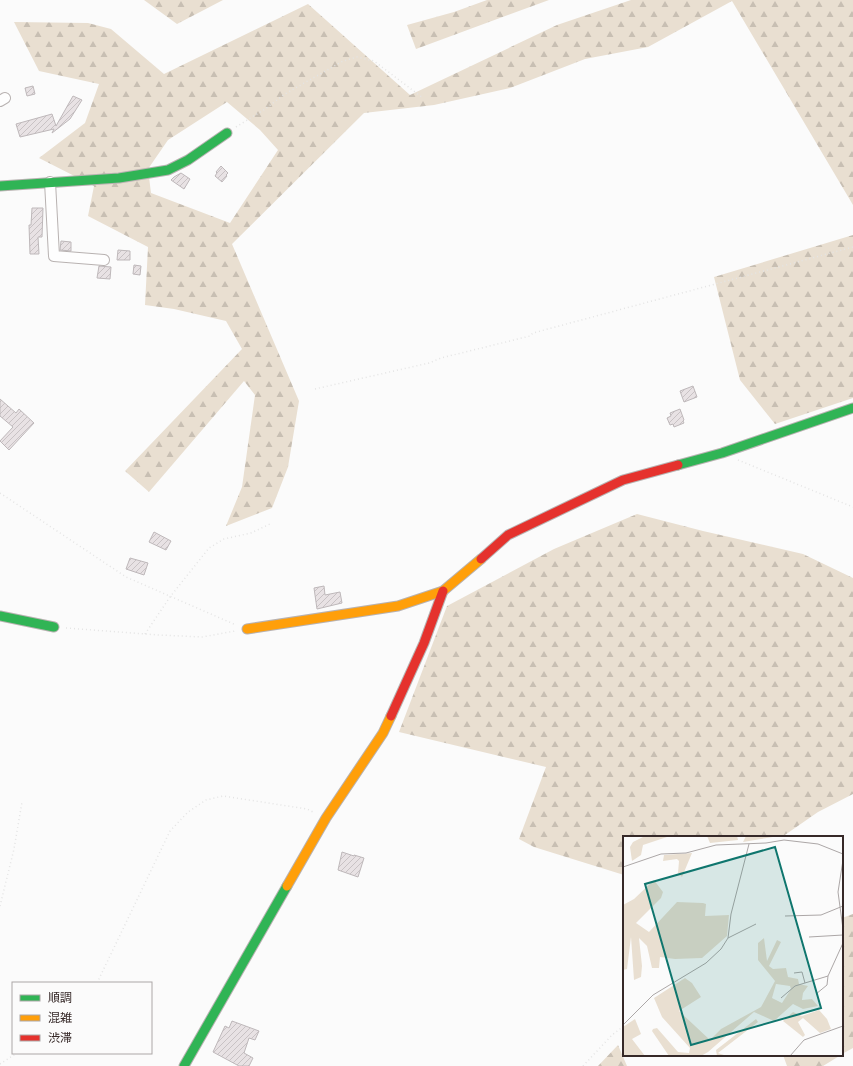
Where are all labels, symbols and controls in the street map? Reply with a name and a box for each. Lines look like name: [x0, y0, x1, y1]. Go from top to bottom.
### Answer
inset map: [623, 836, 843, 1056]
legend: [12, 982, 152, 1054]
text: 順調: [48, 992, 72, 1004]
text: 混雑: [48, 1011, 72, 1024]
text: 渋滞: [48, 1032, 72, 1044]

